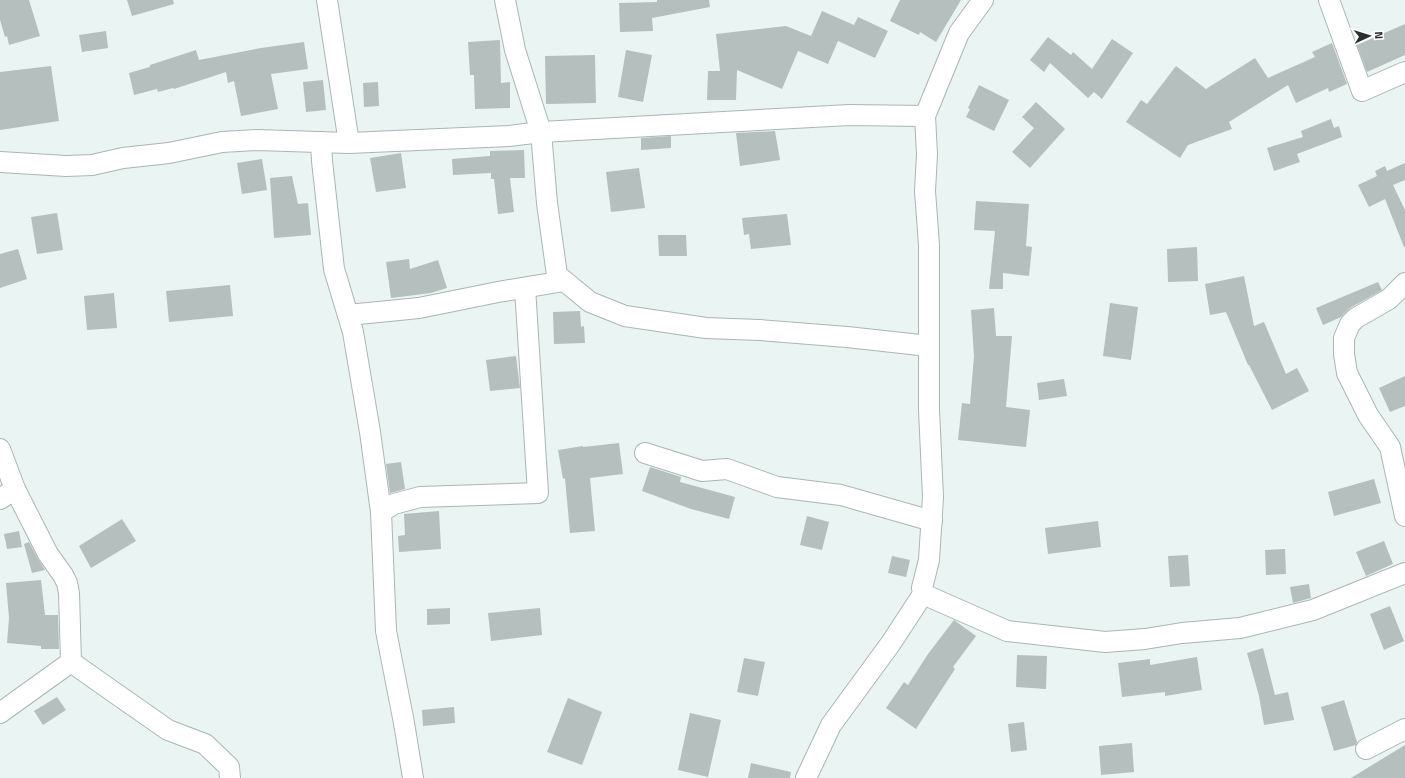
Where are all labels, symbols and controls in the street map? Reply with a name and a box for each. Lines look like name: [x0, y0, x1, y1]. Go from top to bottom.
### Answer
north arrow: [1349, 16, 1389, 56]
text: N: [1371, 31, 1387, 40]

